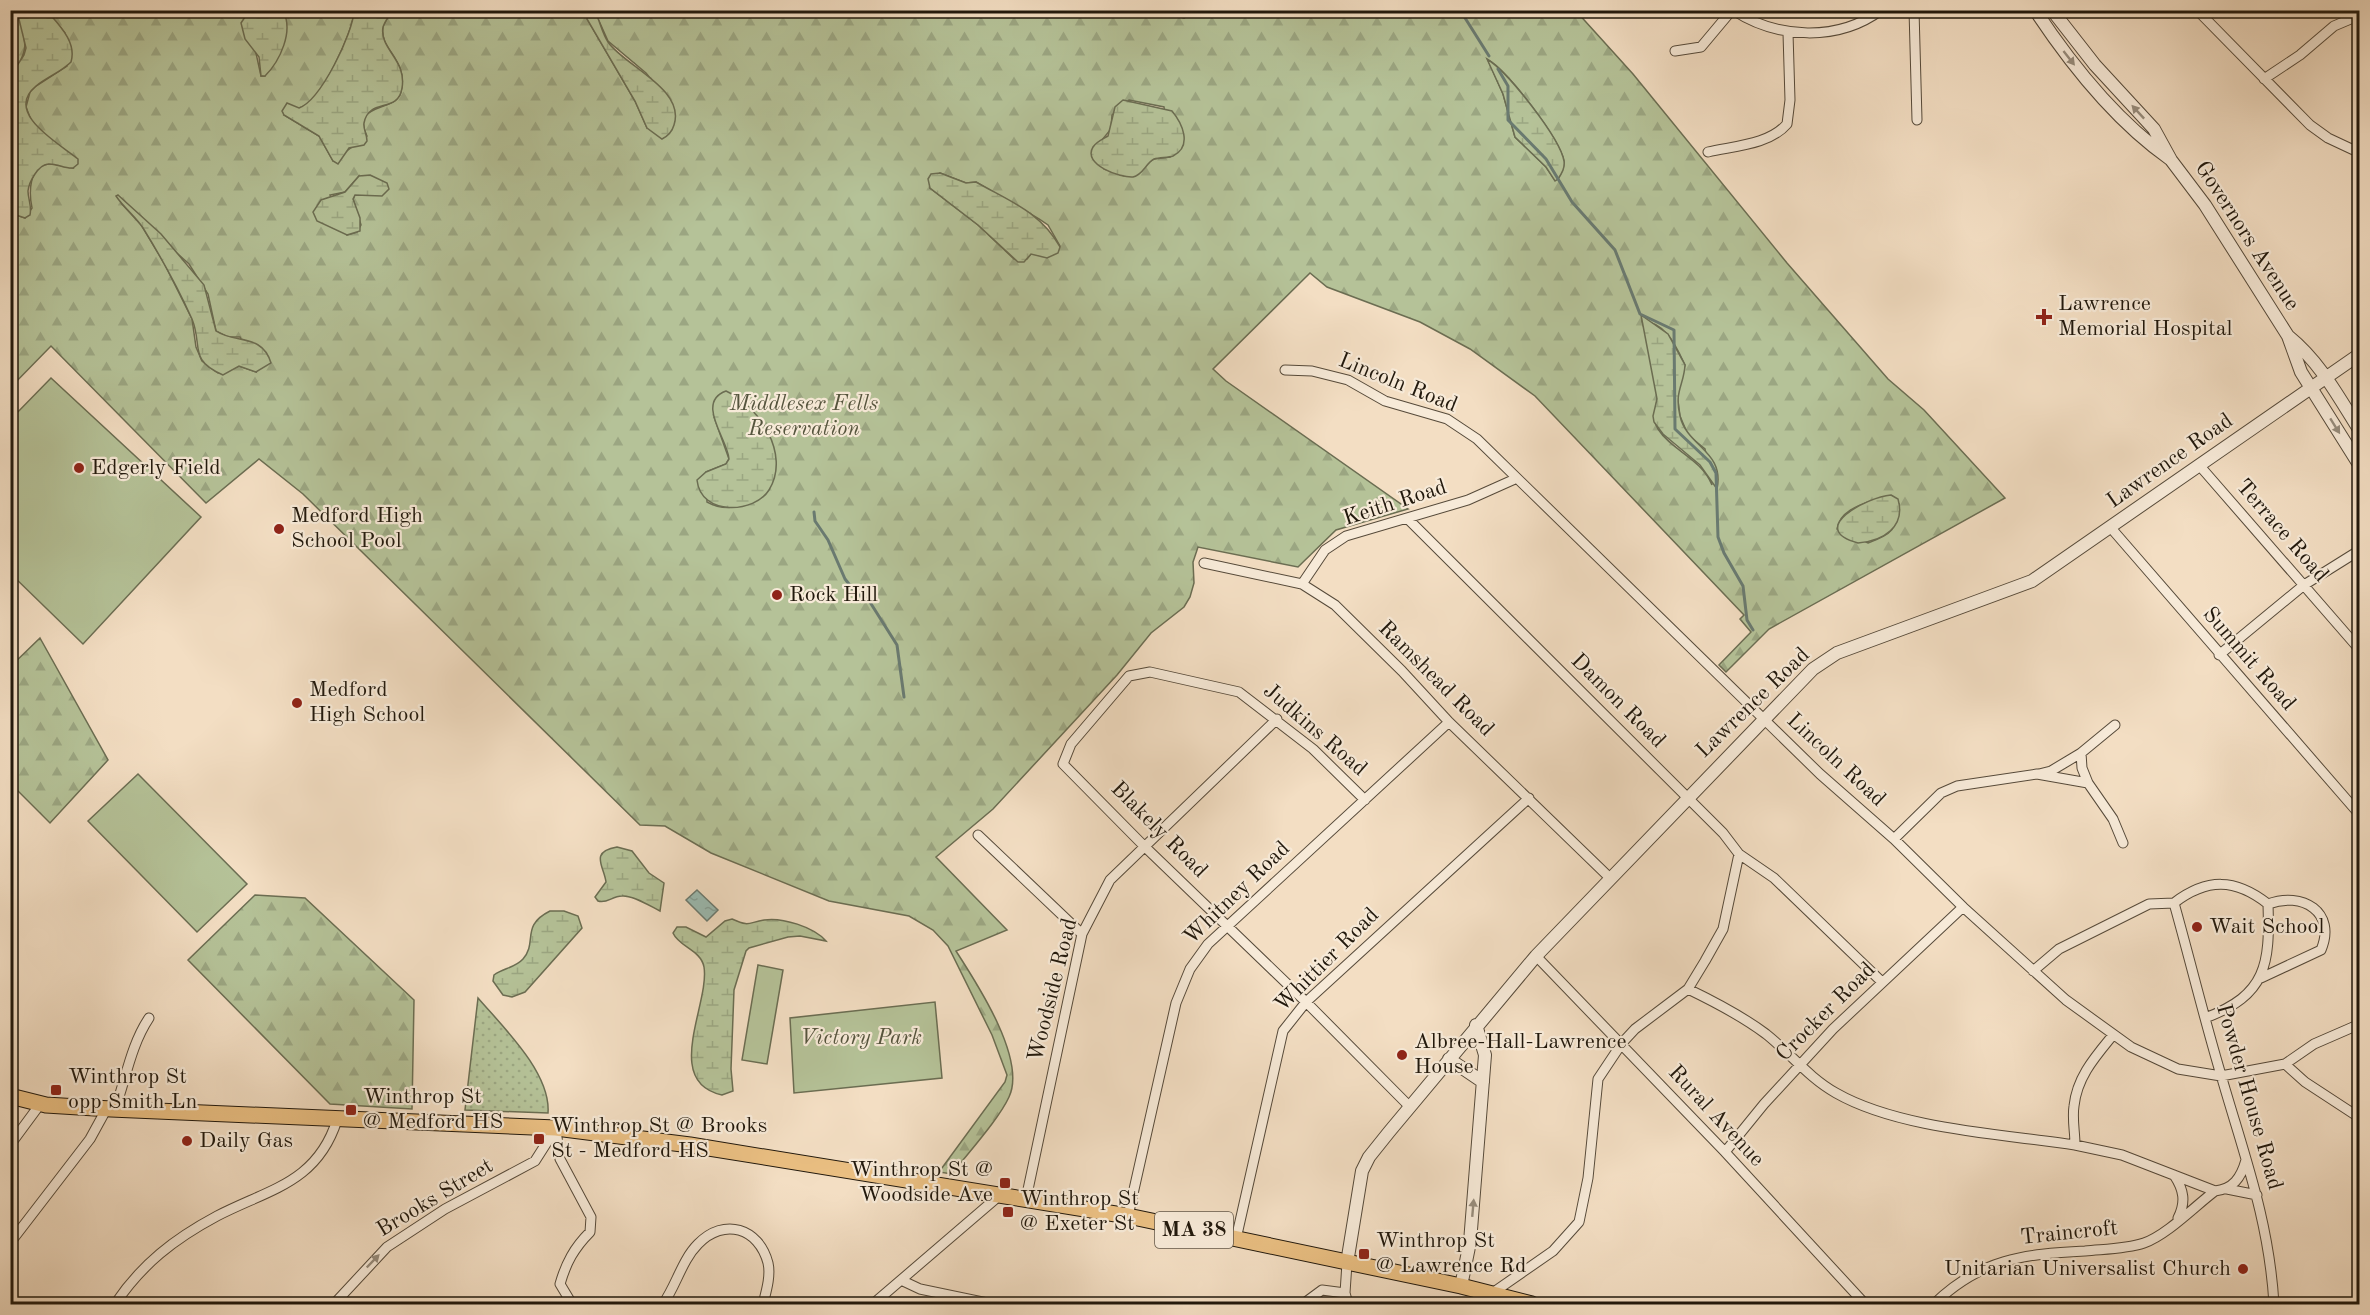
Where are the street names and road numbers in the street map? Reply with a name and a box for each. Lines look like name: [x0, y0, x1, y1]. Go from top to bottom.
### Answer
street label: Governors Avenue: [2191, 157, 2303, 315]
street label: Lincoln Road: [1335, 349, 1461, 417]
street label: Lawrence Road: [2103, 410, 2237, 512]
street label: Terrace Road: [2232, 475, 2332, 587]
street label: Keith Road: [1340, 476, 1450, 530]
street label: Summit Road: [2198, 603, 2300, 715]
street label: Ramshead Road: [1374, 617, 1498, 741]
street label: Lawrence Road: [1692, 644, 1814, 762]
street label: Damon Road: [1567, 650, 1669, 752]
street label: Judkins Road: [1259, 679, 1371, 781]
street label: Lincoln Road: [1782, 709, 1890, 811]
street label: Blakely Road: [1107, 778, 1211, 882]
street label: Whitney Road: [1180, 837, 1294, 949]
street label: Whittier Road: [1271, 904, 1383, 1016]
street label: Woodside Road: [1025, 916, 1081, 1064]
street label: Crocker Road: [1772, 958, 1880, 1066]
street label: Powder House Road: [2212, 1002, 2286, 1192]
street label: Rural Avenue: [1664, 1061, 1768, 1171]
street label: Brooks Street: [373, 1155, 497, 1241]
road number: MA 38: [1155, 1212, 1233, 1248]
street label: Traincroft: [2019, 1217, 2119, 1249]

